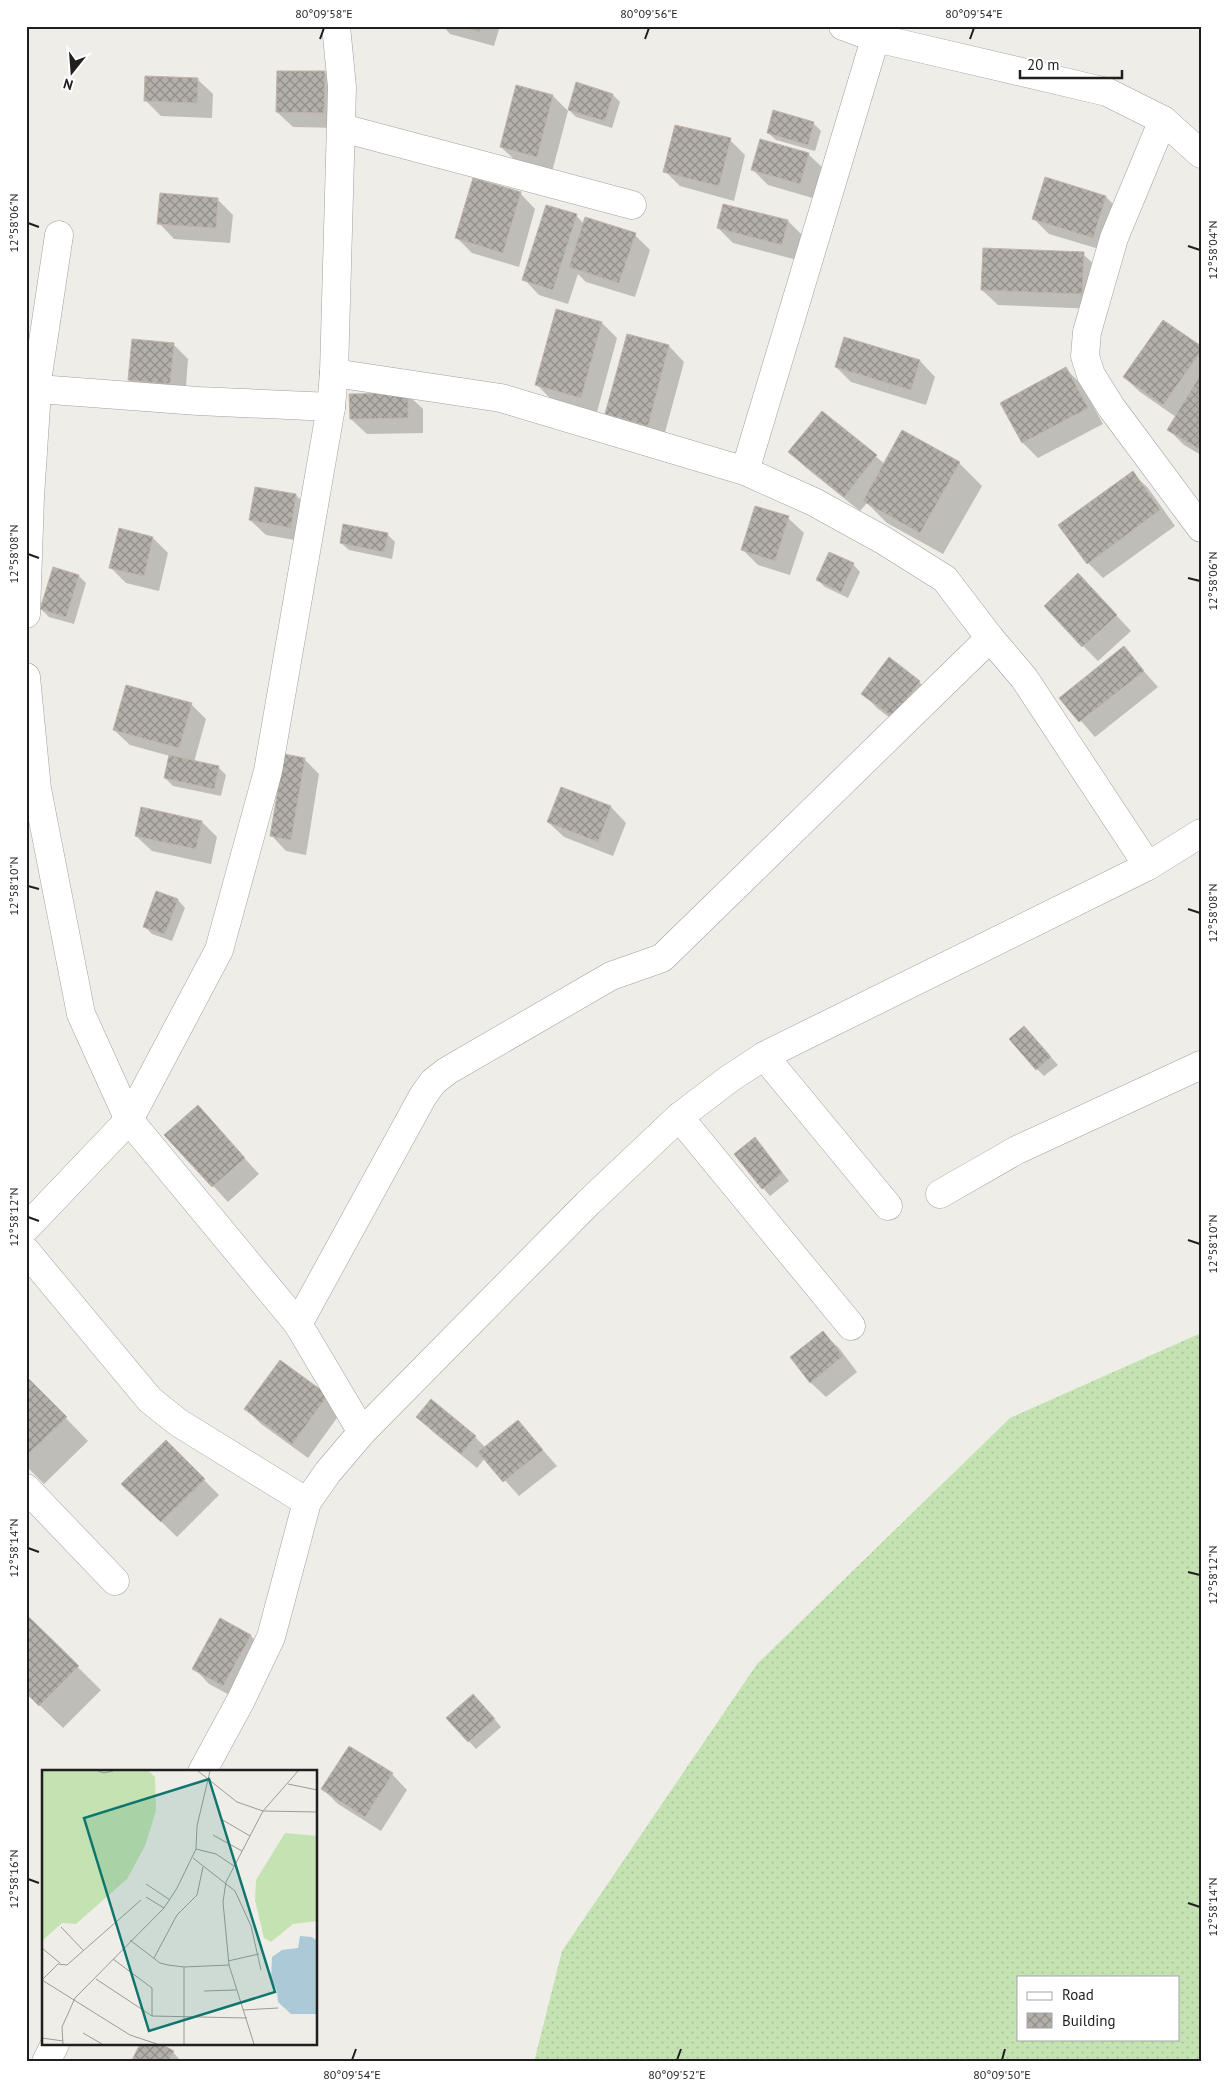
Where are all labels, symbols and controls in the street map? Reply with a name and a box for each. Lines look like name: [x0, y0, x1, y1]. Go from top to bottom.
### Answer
text: 80°09'58"E: [295, 6, 353, 21]
text: 80°09'56"E: [620, 6, 678, 21]
text: 80°09'54"E: [945, 6, 1003, 21]
north arrow: [48, 48, 98, 98]
scale bar: [1020, 48, 1122, 80]
text: 20 m: [1027, 55, 1060, 74]
text: N: [61, 74, 75, 94]
text: 12°58'06"N: [6, 193, 21, 253]
text: 12°58'04"N: [1205, 220, 1220, 280]
text: 12°58'08"N: [6, 524, 21, 584]
text: 12°58'06"N: [1205, 551, 1220, 611]
text: 12°58'10"N: [6, 856, 21, 916]
text: 12°58'08"N: [1205, 883, 1220, 943]
text: 12°58'12"N: [6, 1187, 21, 1247]
text: 12°58'10"N: [1205, 1214, 1220, 1274]
text: 12°58'14"N: [6, 1518, 21, 1578]
text: 12°58'12"N: [1205, 1545, 1220, 1605]
inset map: [42, 1770, 318, 2046]
text: 12°58'16"N: [6, 1849, 21, 1909]
text: 12°58'14"N: [1205, 1877, 1220, 1937]
legend: [1017, 1976, 1180, 2040]
text: Road: [1062, 1985, 1094, 2004]
text: Building: [1062, 2011, 1116, 2030]
text: 80°09'54"E: [323, 2067, 381, 2082]
text: 80°09'52"E: [648, 2067, 706, 2082]
text: 80°09'50"E: [973, 2067, 1031, 2082]

